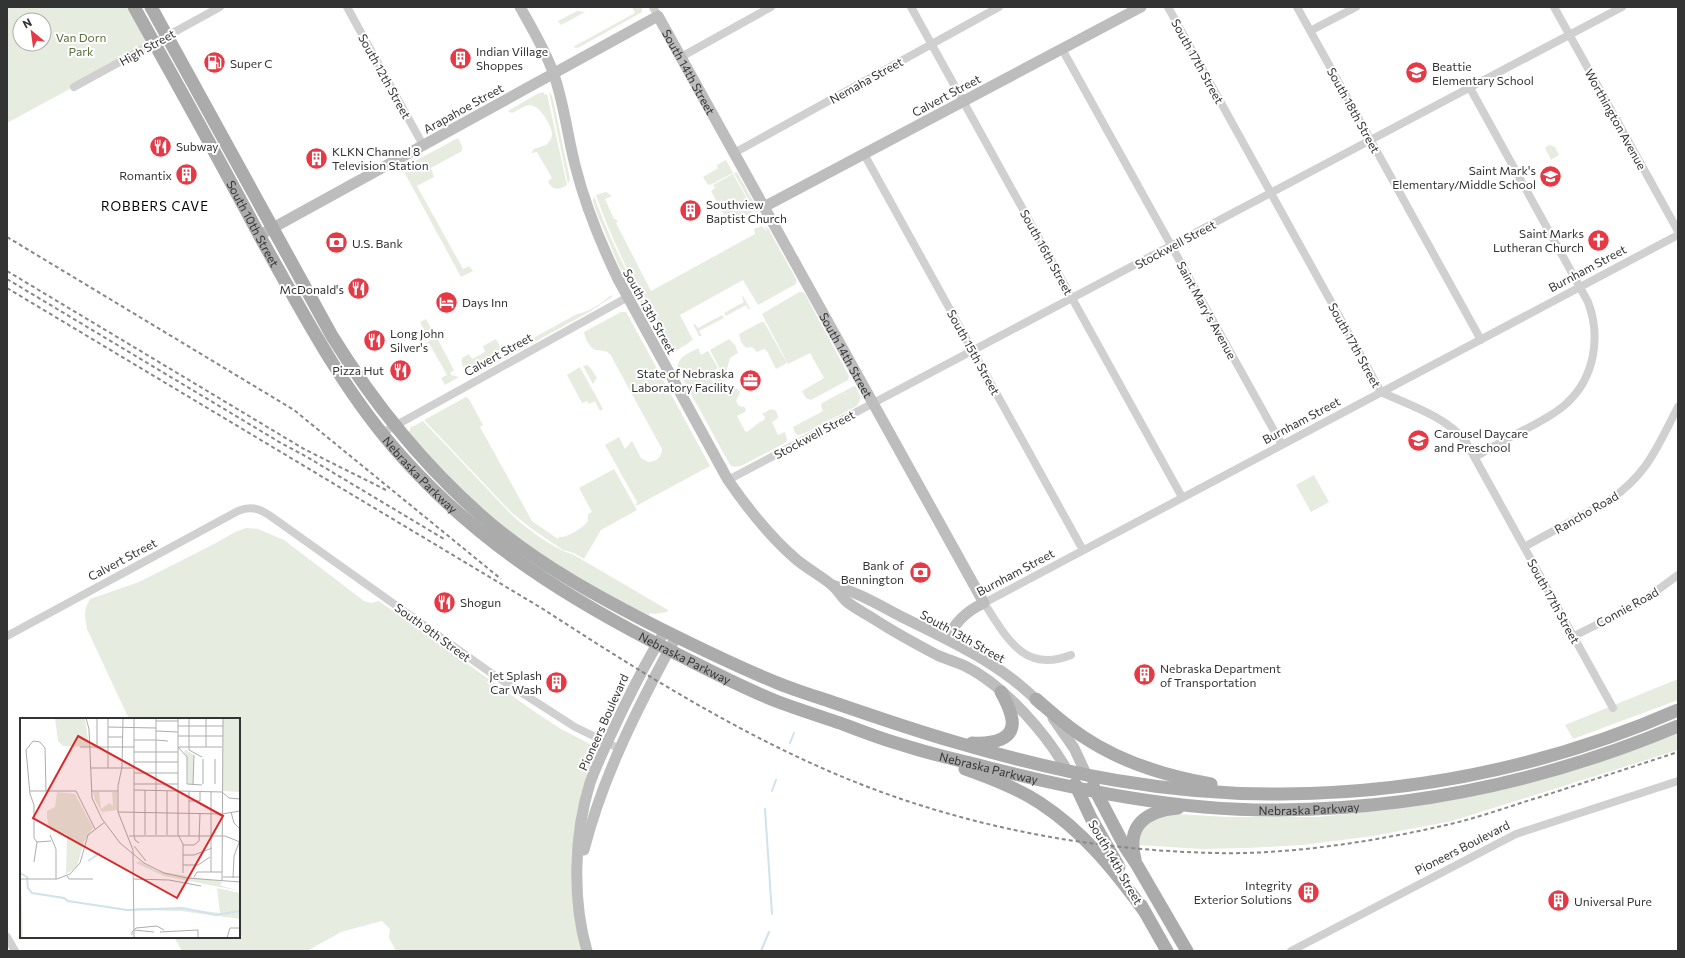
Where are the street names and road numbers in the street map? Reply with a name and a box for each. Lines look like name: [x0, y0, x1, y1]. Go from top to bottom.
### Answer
street label: South 17th Street: [1169, 16, 1227, 106]
street label: High Street: [117, 26, 177, 68]
street label: South 14th Street: [660, 27, 718, 117]
street label: South 12th Street: [356, 31, 414, 121]
street label: Nemaha Street: [827, 54, 905, 106]
street label: South 18th Street: [1325, 65, 1383, 155]
street label: Worthington Avenue: [1583, 66, 1649, 172]
street label: Calvert Street: [909, 71, 983, 119]
street label: Arapahoe Street: [421, 80, 505, 136]
street label: South 10th Street: [224, 178, 282, 269]
street label: South 16th Street: [1018, 207, 1076, 297]
street label: Stockwell Street: [1132, 217, 1218, 271]
street label: Burnham Street: [1546, 242, 1628, 294]
street label: Saint Mary's Avenue: [1174, 259, 1240, 361]
street label: South 13th Street: [621, 266, 679, 356]
street label: South 17th Street: [1326, 300, 1384, 390]
street label: South 15th Street: [945, 307, 1003, 397]
street label: South 14th Street: [817, 310, 876, 400]
street label: Calvert Street: [461, 329, 535, 378]
street label: Burnham Street: [1260, 394, 1342, 446]
street label: Stockwell Street: [771, 407, 857, 461]
street label: Nebraska Parkway: [380, 433, 460, 516]
street label: Rancho Road: [1552, 488, 1621, 536]
street label: Calvert Street: [85, 535, 159, 583]
street label: Burnham Street: [974, 546, 1056, 598]
street label: South 17th Street: [1525, 556, 1583, 646]
street label: Connie Road: [1593, 584, 1661, 630]
street label: South 9th Street: [392, 600, 474, 664]
street label: South 13th Street: [918, 607, 1008, 665]
street label: Nebraska Parkway: [637, 629, 733, 687]
street label: Pioneers Boulevard: [575, 671, 631, 773]
street label: Nebraska Parkway: [938, 749, 1040, 786]
street label: Nebraska Parkway: [1258, 799, 1360, 817]
street label: South 14th Street: [1086, 817, 1146, 907]
street label: Pioneers Boulevard: [1412, 817, 1512, 877]

